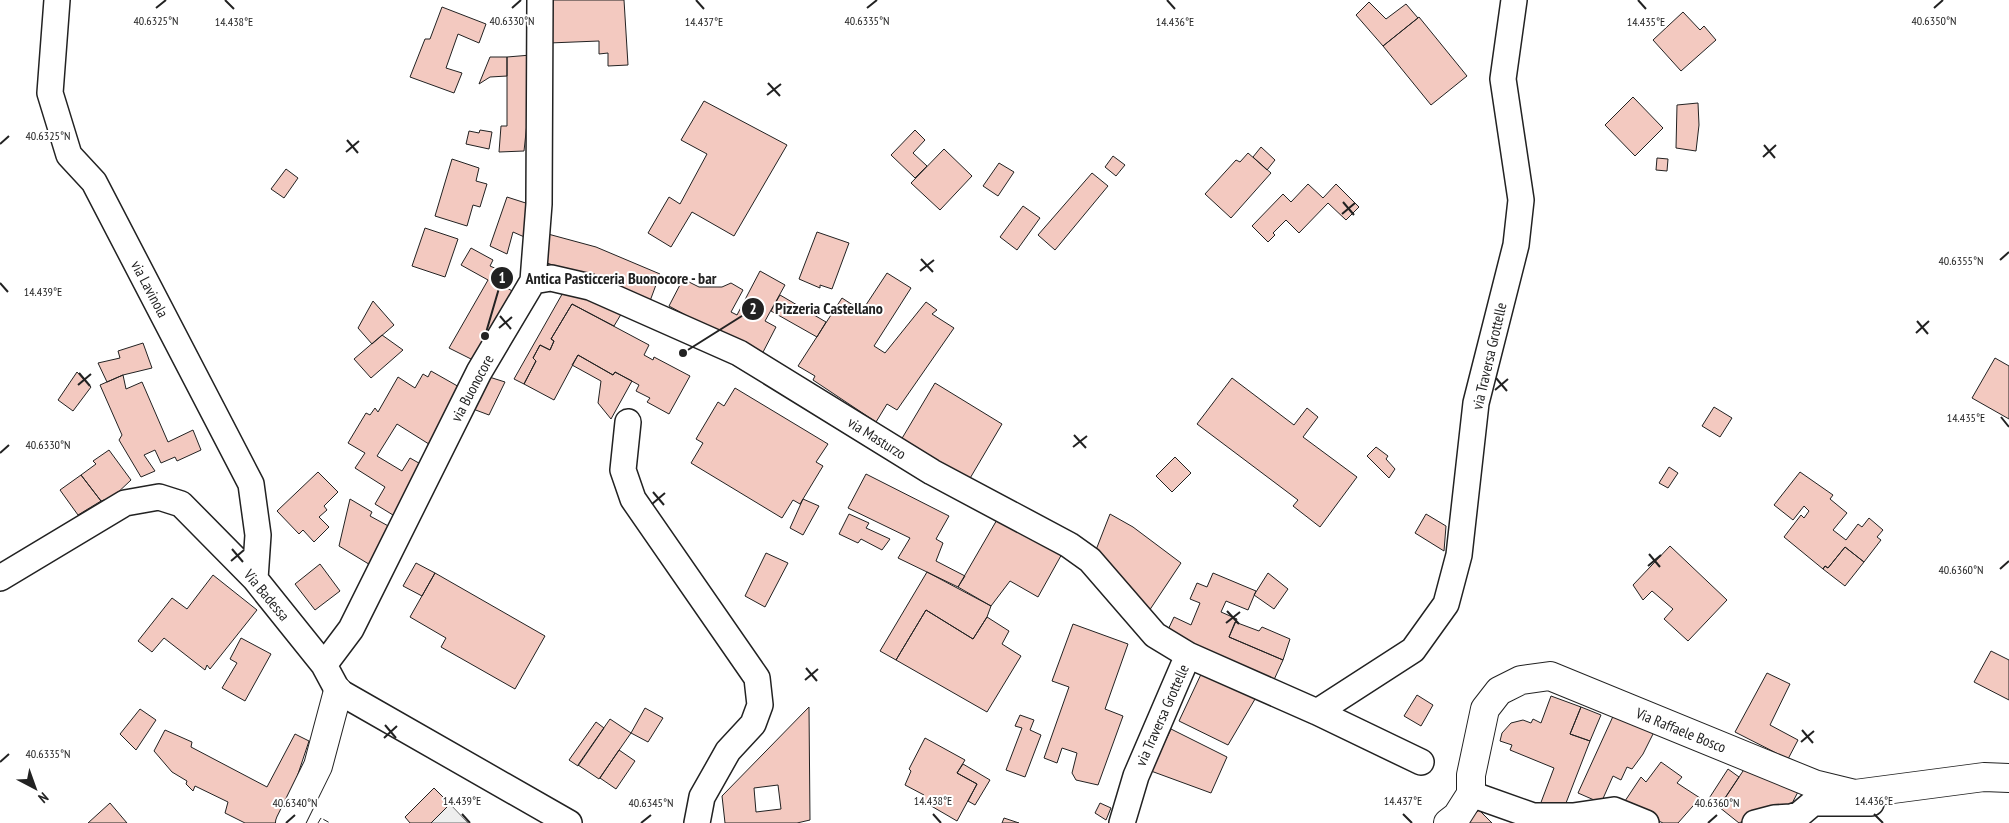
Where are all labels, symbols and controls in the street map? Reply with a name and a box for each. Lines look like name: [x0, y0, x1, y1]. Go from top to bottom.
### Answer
text: 40.6325°N: [133, 13, 179, 28]
text: 40.6330°N: [489, 13, 535, 28]
text: 40.6335°N: [844, 13, 890, 28]
text: 40.6350°N: [1911, 13, 1957, 28]
text: 14.438°E: [215, 14, 253, 29]
text: 14.437°E: [685, 14, 723, 29]
text: 14.436°E: [1156, 14, 1194, 29]
text: 14.435°E: [1627, 14, 1665, 29]
text: 40.6325°N: [25, 128, 71, 143]
text: 40.6355°N: [1938, 253, 1984, 268]
street label: via Lavinola: [127, 257, 173, 321]
callout: Antica Pasticceria Buonocore - bar: [489, 263, 727, 294]
text: 1: [498, 268, 506, 287]
text: Antica Pasticceria Buonocore - bar: [525, 268, 717, 288]
text: 14.439°E: [24, 284, 62, 299]
callout: Pizzeria Castellano: [740, 293, 893, 324]
text: Pizzeria Castellano: [775, 298, 883, 318]
text: 2: [749, 299, 757, 318]
street label: via Traversa Grottelle: [1467, 301, 1511, 411]
street label: via Buonocore: [446, 351, 498, 425]
text: 14.435°E: [1947, 410, 1985, 425]
street label: via Masturzo: [844, 413, 910, 463]
text: 40.6330°N: [25, 437, 71, 452]
text: 40.6360°N: [1938, 562, 1984, 577]
street label: Via Badessa: [239, 565, 294, 625]
street label: via Traversa Grottelle: [1131, 661, 1193, 769]
street label: Via Raffaele Bosco: [1632, 703, 1729, 757]
text: 40.6335°N: [25, 746, 71, 761]
north arrow: [10, 763, 60, 813]
text: N: [35, 789, 52, 807]
text: 14.439°E: [443, 793, 481, 808]
text: 14.438°E: [914, 793, 952, 808]
text: 14.437°E: [1384, 793, 1422, 808]
text: 14.436°E: [1855, 793, 1893, 808]
text: 40.6340°N: [272, 795, 318, 810]
text: 40.6345°N: [628, 795, 674, 810]
text: 40.6360°N: [1694, 795, 1740, 810]

